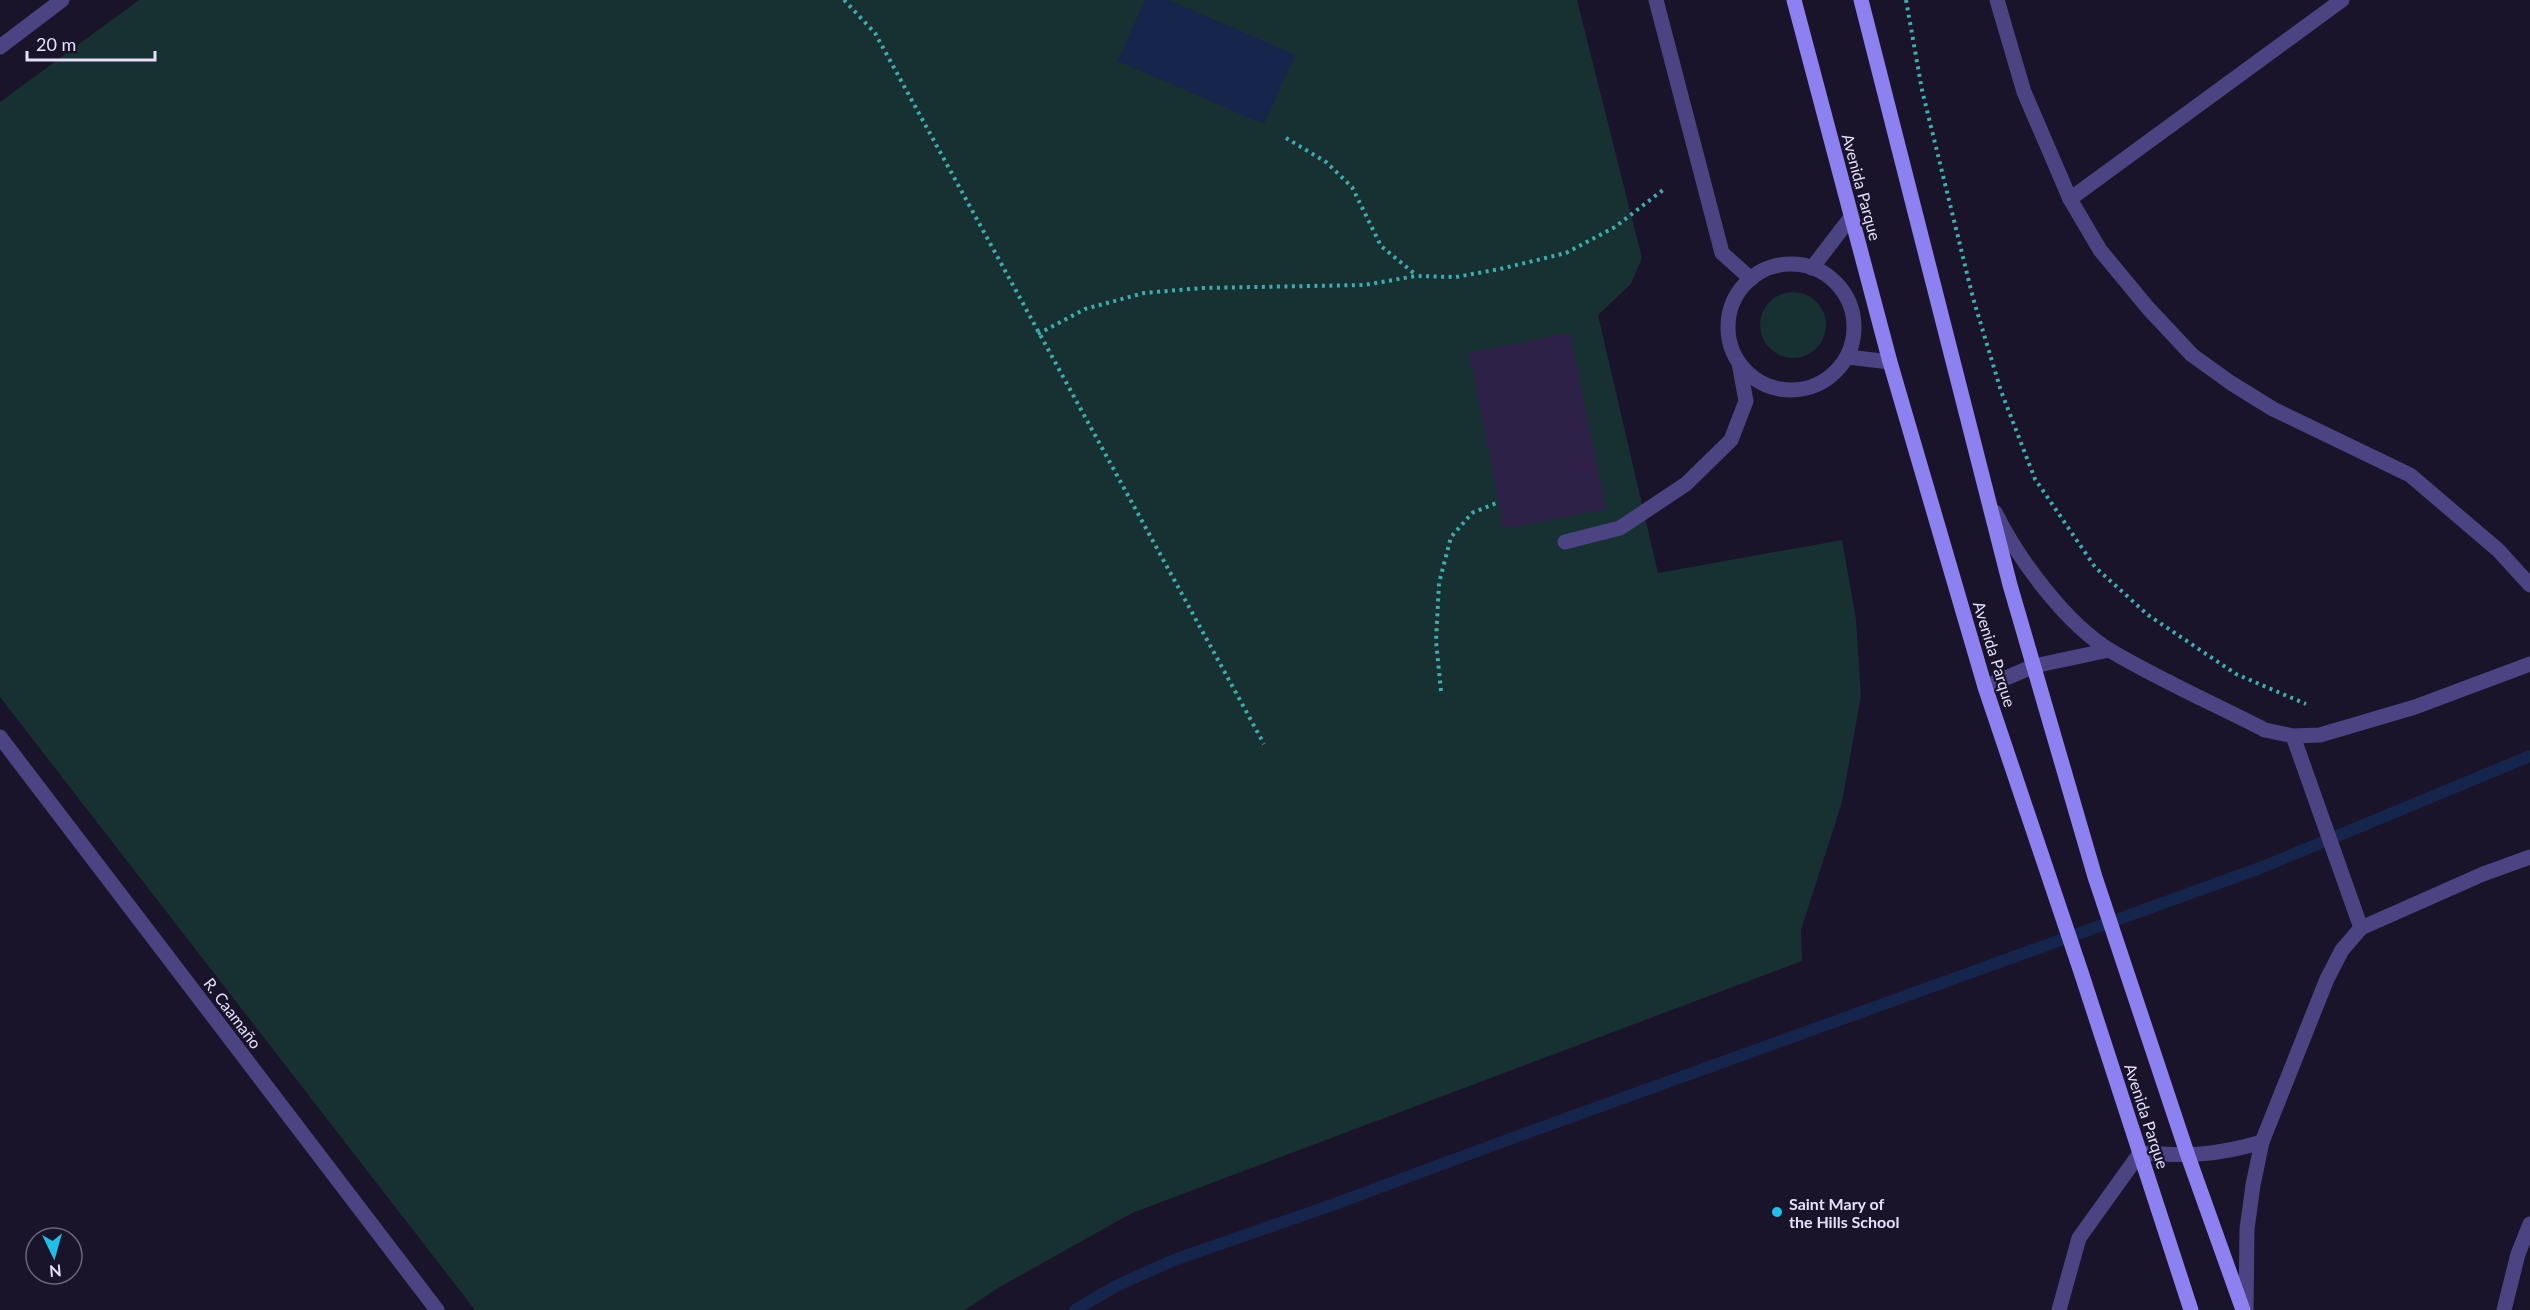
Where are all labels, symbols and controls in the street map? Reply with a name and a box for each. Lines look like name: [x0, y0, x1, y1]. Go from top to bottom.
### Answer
scale bar: [27, 24, 154, 62]
text: 20 m: [36, 33, 76, 55]
street label: Avenida Parque: [1839, 132, 1885, 242]
street label: Avenida Parque: [1970, 599, 2020, 709]
street label: R. Caamaño: [200, 974, 266, 1052]
street label: Avenida Parque: [2121, 1061, 2173, 1171]
place label: Saint Mary of the Hills School: [1789, 1194, 1899, 1231]
marker: Saint Mary of the Hills School: [1770, 1205, 1784, 1219]
north arrow: [24, 1226, 84, 1286]
text: N: [48, 1261, 62, 1281]

